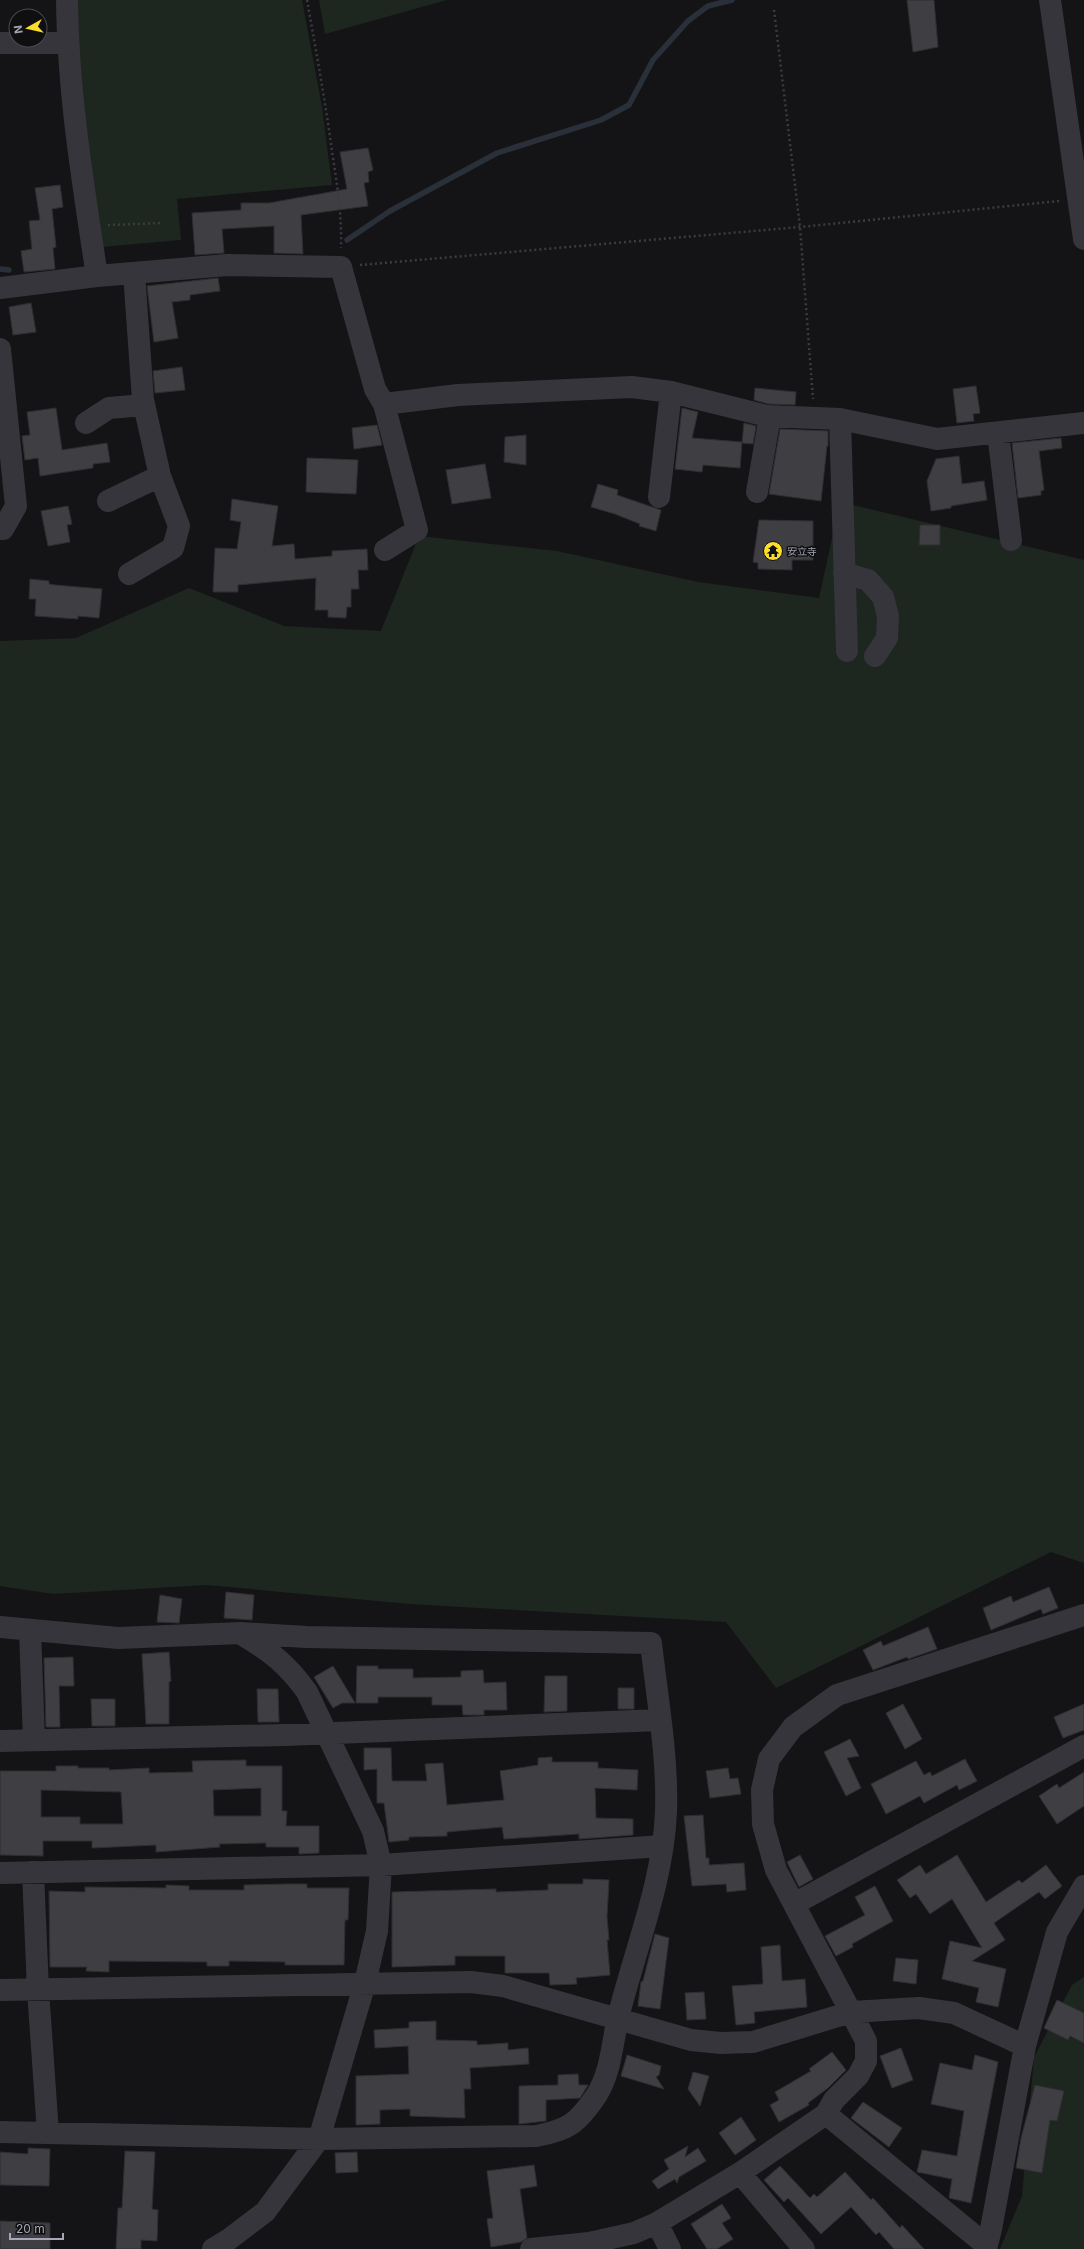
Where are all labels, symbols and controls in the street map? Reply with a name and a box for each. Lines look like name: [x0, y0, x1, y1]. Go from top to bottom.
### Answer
north arrow: [8, 8, 48, 48]
text: N: [11, 24, 26, 35]
temple icon: 安立寺: [762, 540, 784, 562]
place label: 安立寺: [787, 545, 817, 557]
scale bar: [10, 2215, 63, 2241]
text: 20 m: [16, 2221, 45, 2236]

